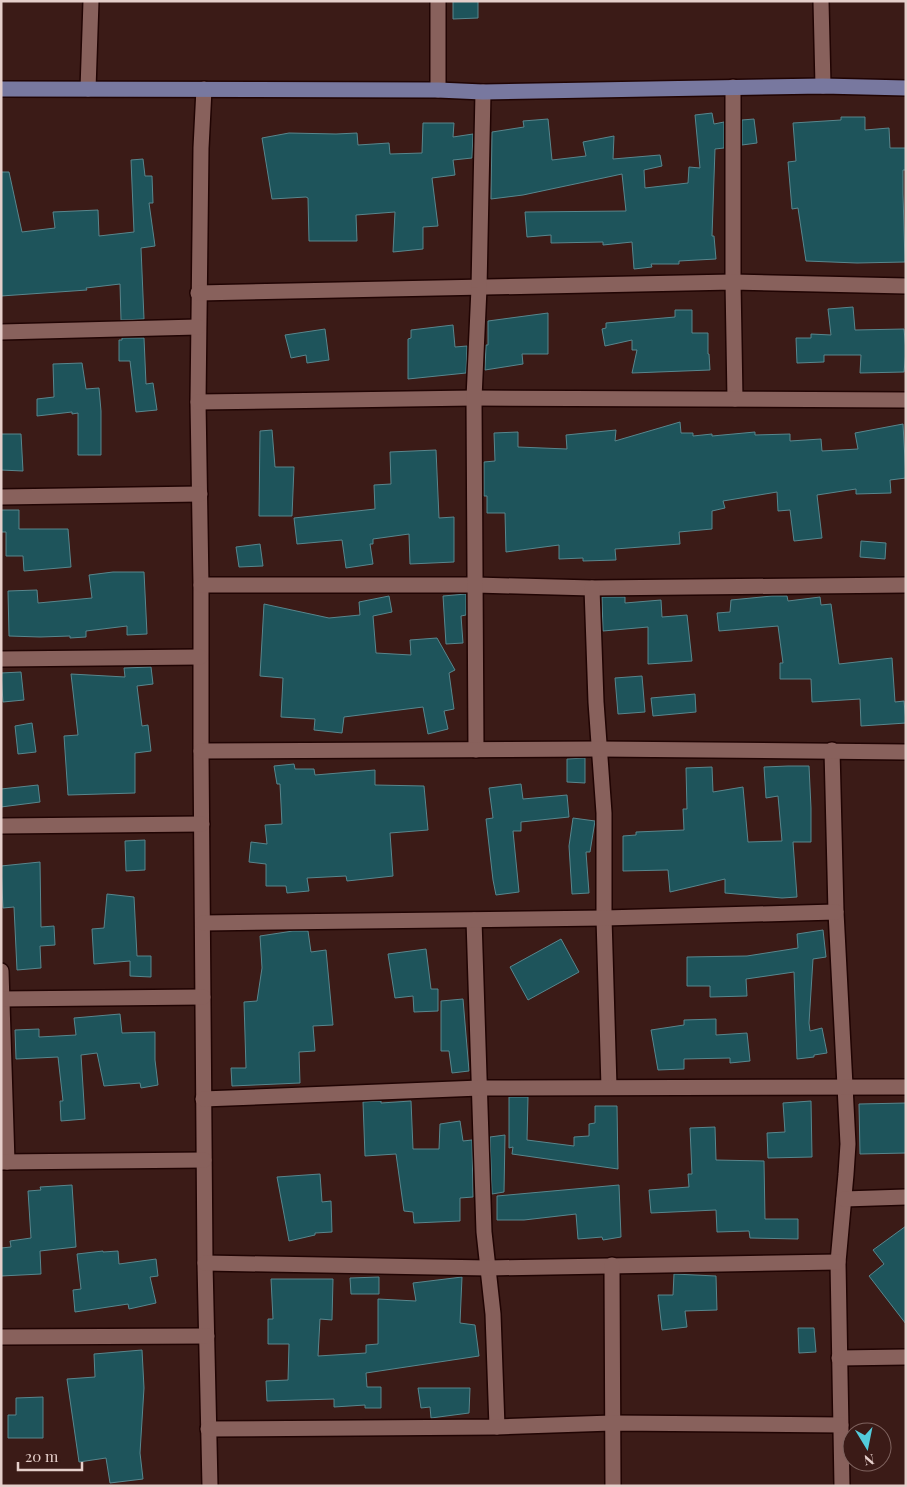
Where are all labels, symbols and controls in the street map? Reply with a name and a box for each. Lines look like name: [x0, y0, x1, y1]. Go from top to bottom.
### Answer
north arrow: [842, 1422, 892, 1472]
scale bar: [18, 1440, 81, 1472]
text: 20 m: [25, 1446, 59, 1466]
text: N: [863, 1450, 876, 1471]

